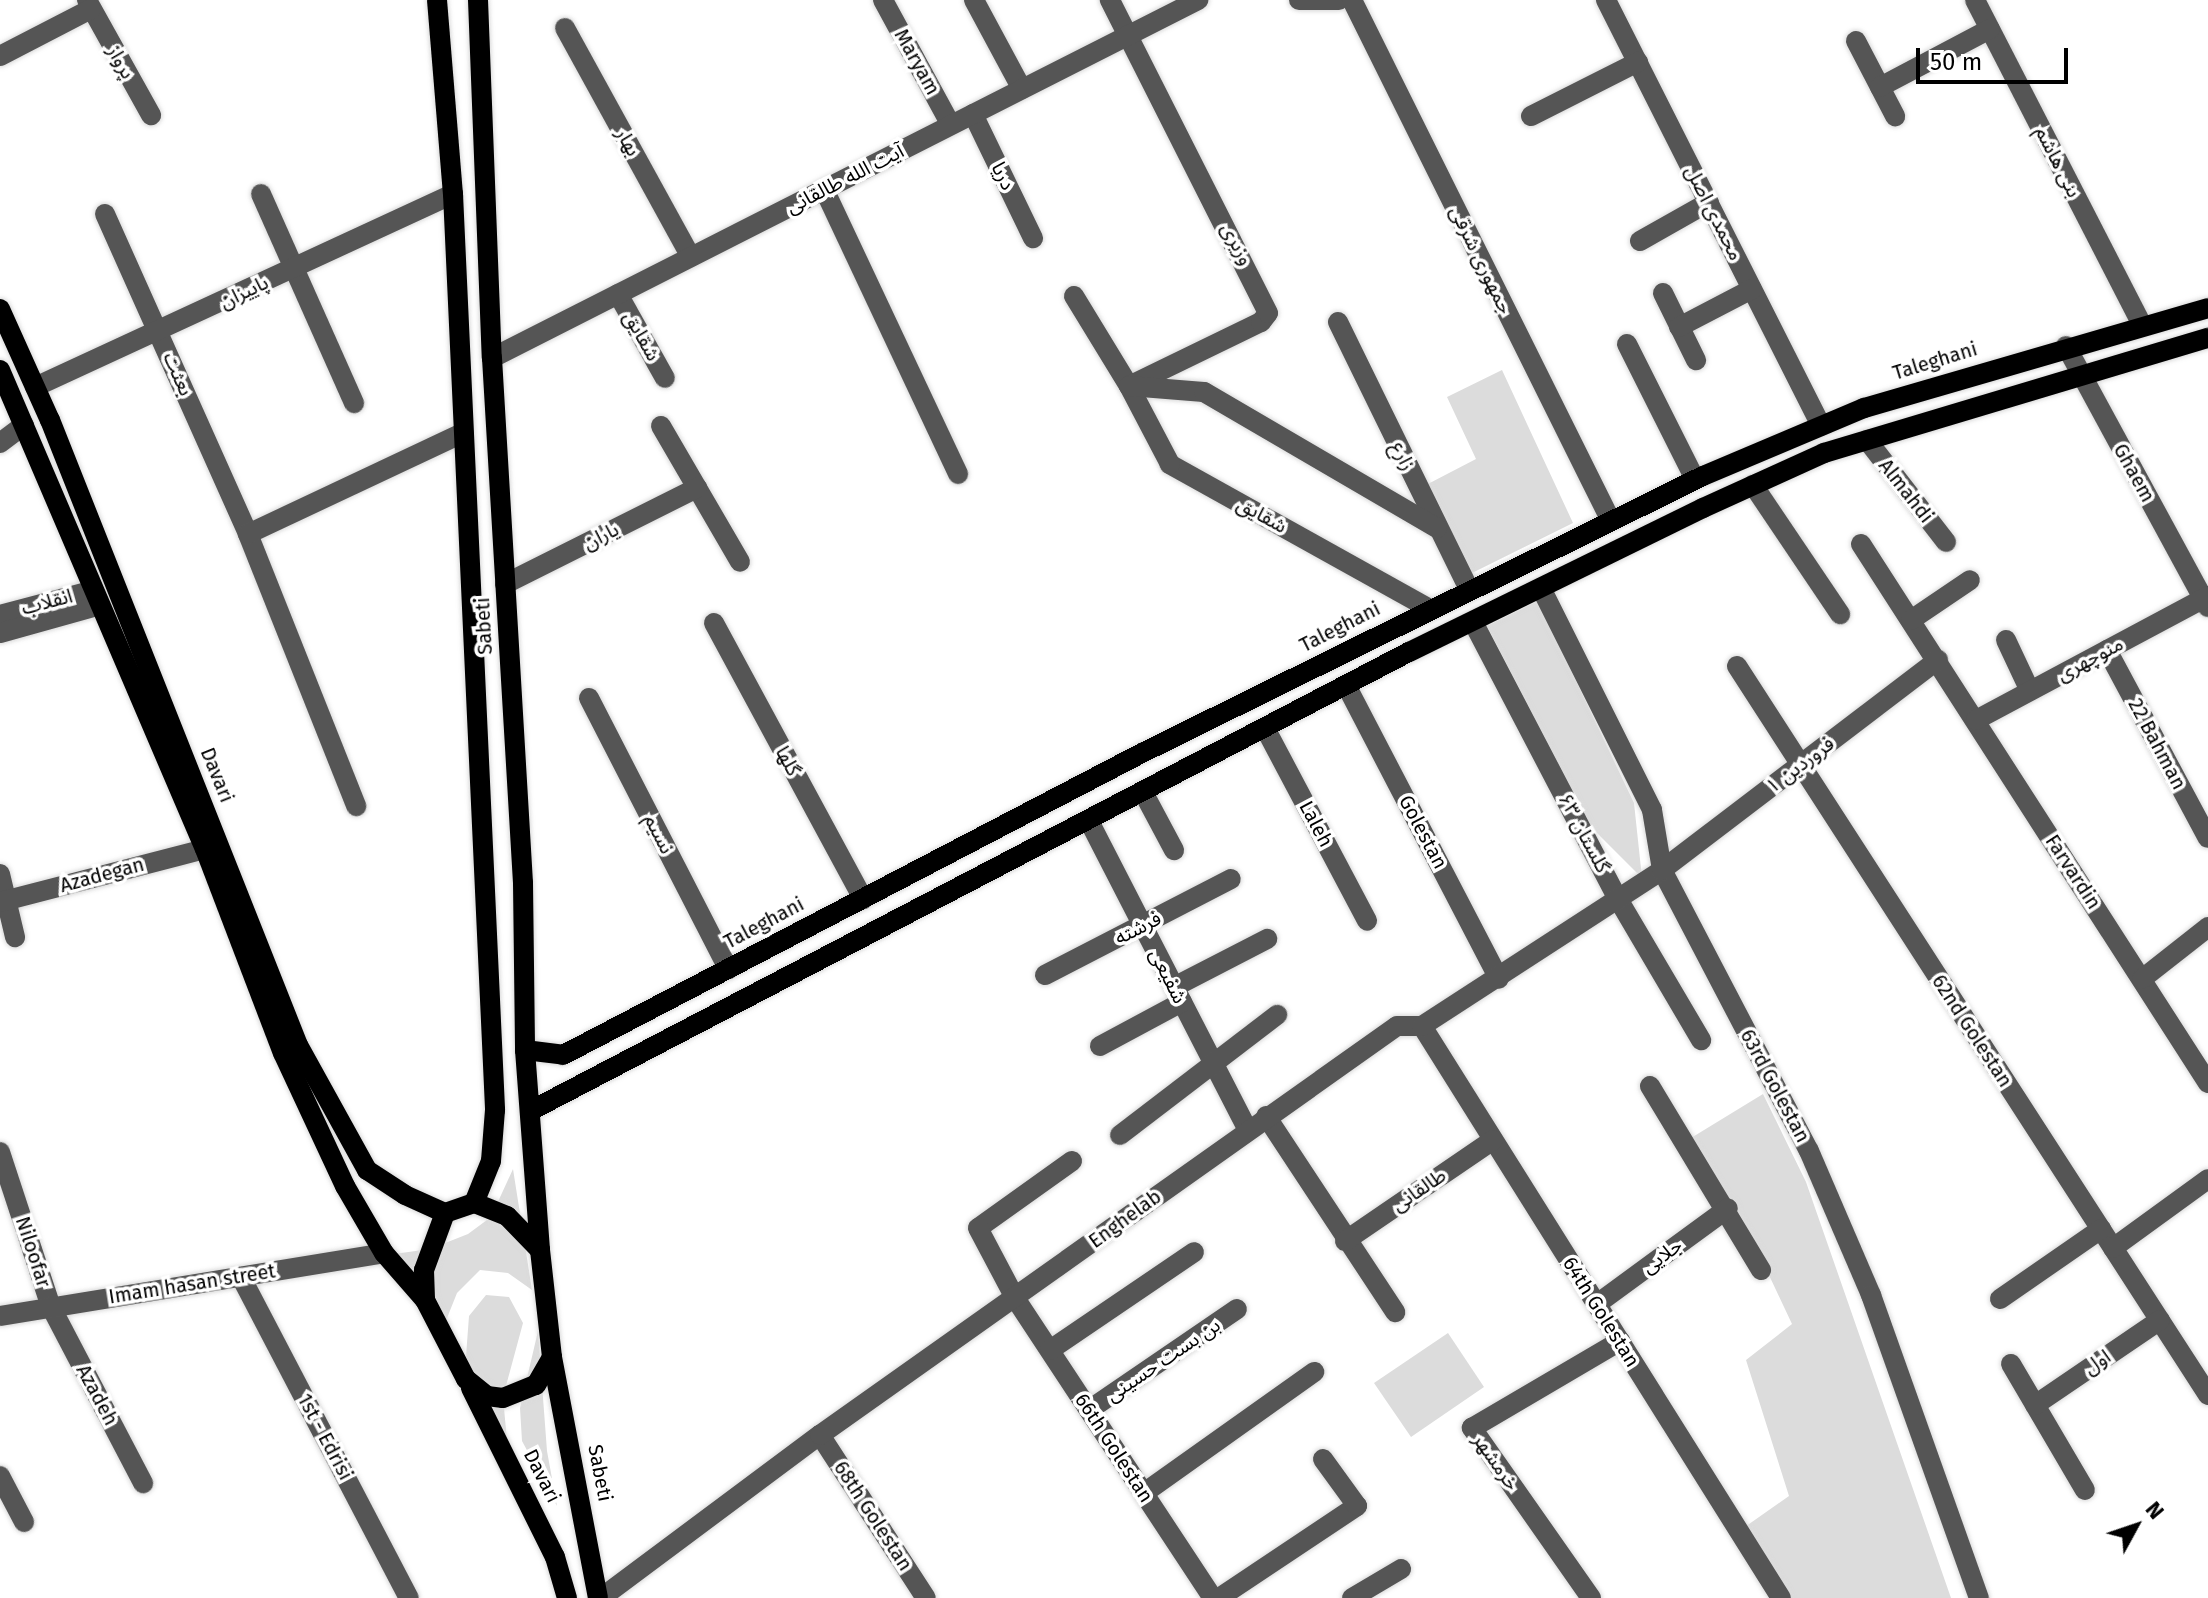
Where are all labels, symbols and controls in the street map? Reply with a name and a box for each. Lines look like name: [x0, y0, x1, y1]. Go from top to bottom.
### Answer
street label: Maryam: [889, 25, 945, 99]
scale bar: [1920, 32, 2072, 82]
street label: پرواز: [102, 41, 140, 83]
text: 50 m: [1930, 48, 1982, 76]
street label: بنی هاشم: [2030, 122, 2086, 202]
street label: بهار: [611, 124, 645, 160]
street label: آیت الله طالقانی: [782, 139, 908, 219]
street label: دریا: [986, 158, 1020, 194]
street label: محمدی اصل: [1680, 162, 1748, 264]
street label: جمهوری شرقی: [1444, 202, 1518, 318]
street label: وزیری: [1216, 219, 1258, 269]
street label: پاییزان: [216, 270, 272, 314]
street label: شقایق: [619, 307, 665, 365]
street label: Taleghani: [1890, 337, 1980, 385]
street label: بعثت: [158, 349, 198, 399]
street label: زارع: [1386, 438, 1420, 474]
street label: Ghaem: [2108, 440, 2160, 506]
street label: Almahdi: [1874, 454, 1938, 528]
street label: شقایق: [1233, 492, 1291, 538]
street label: یاران: [579, 517, 623, 555]
street label: انقلاب: [19, 584, 75, 620]
street label: Sabeti: [471, 597, 497, 655]
street label: Taleghani: [1296, 597, 1384, 657]
street label: منوچهری: [2053, 632, 2127, 686]
street label: 22 Bahman: [2123, 694, 2191, 794]
street label: فروردین ۱: [1761, 732, 1839, 798]
street label: گلها: [770, 742, 806, 780]
street label: Davari: [195, 744, 239, 806]
street label: گلستان ۶۳: [1553, 789, 1615, 877]
street label: Golestan: [1394, 791, 1452, 873]
street label: Laleh: [1294, 797, 1338, 851]
street label: نسیم: [639, 810, 679, 858]
street label: Farvardin: [2040, 830, 2106, 914]
street label: Azadegan: [57, 852, 147, 898]
street label: Taleghani: [720, 892, 808, 954]
street label: فرشته: [1111, 906, 1165, 950]
street label: شفیعی: [1144, 945, 1192, 1007]
street label: 62nd Golestan: [1927, 970, 2017, 1092]
street label: 63rd Golestan: [1735, 1025, 1815, 1147]
street label: طالقانی: [1387, 1163, 1451, 1217]
street label: Enghelab: [1084, 1185, 1166, 1253]
street label: Niloofar: [10, 1213, 56, 1291]
street label: جلایی: [1637, 1233, 1687, 1279]
street label: 64th Golestan: [1558, 1252, 1644, 1372]
street label: Imam hasan street: [107, 1259, 277, 1309]
street label: بن بست حسینی: [1101, 1313, 1225, 1407]
street label: اول: [2079, 1344, 2115, 1380]
street label: Azadeh: [71, 1361, 123, 1429]
street label: 66th Golestan: [1070, 1389, 1158, 1507]
street label: 1st - Edrisi: [292, 1390, 358, 1484]
street label: خرمشهر: [1468, 1429, 1524, 1495]
street label: Sabeti: [583, 1443, 617, 1503]
street label: Davari: [518, 1445, 566, 1507]
street label: 68th Golestan: [829, 1457, 917, 1575]
north arrow: [2096, 1486, 2176, 1566]
text: N: [2140, 1496, 2170, 1525]

